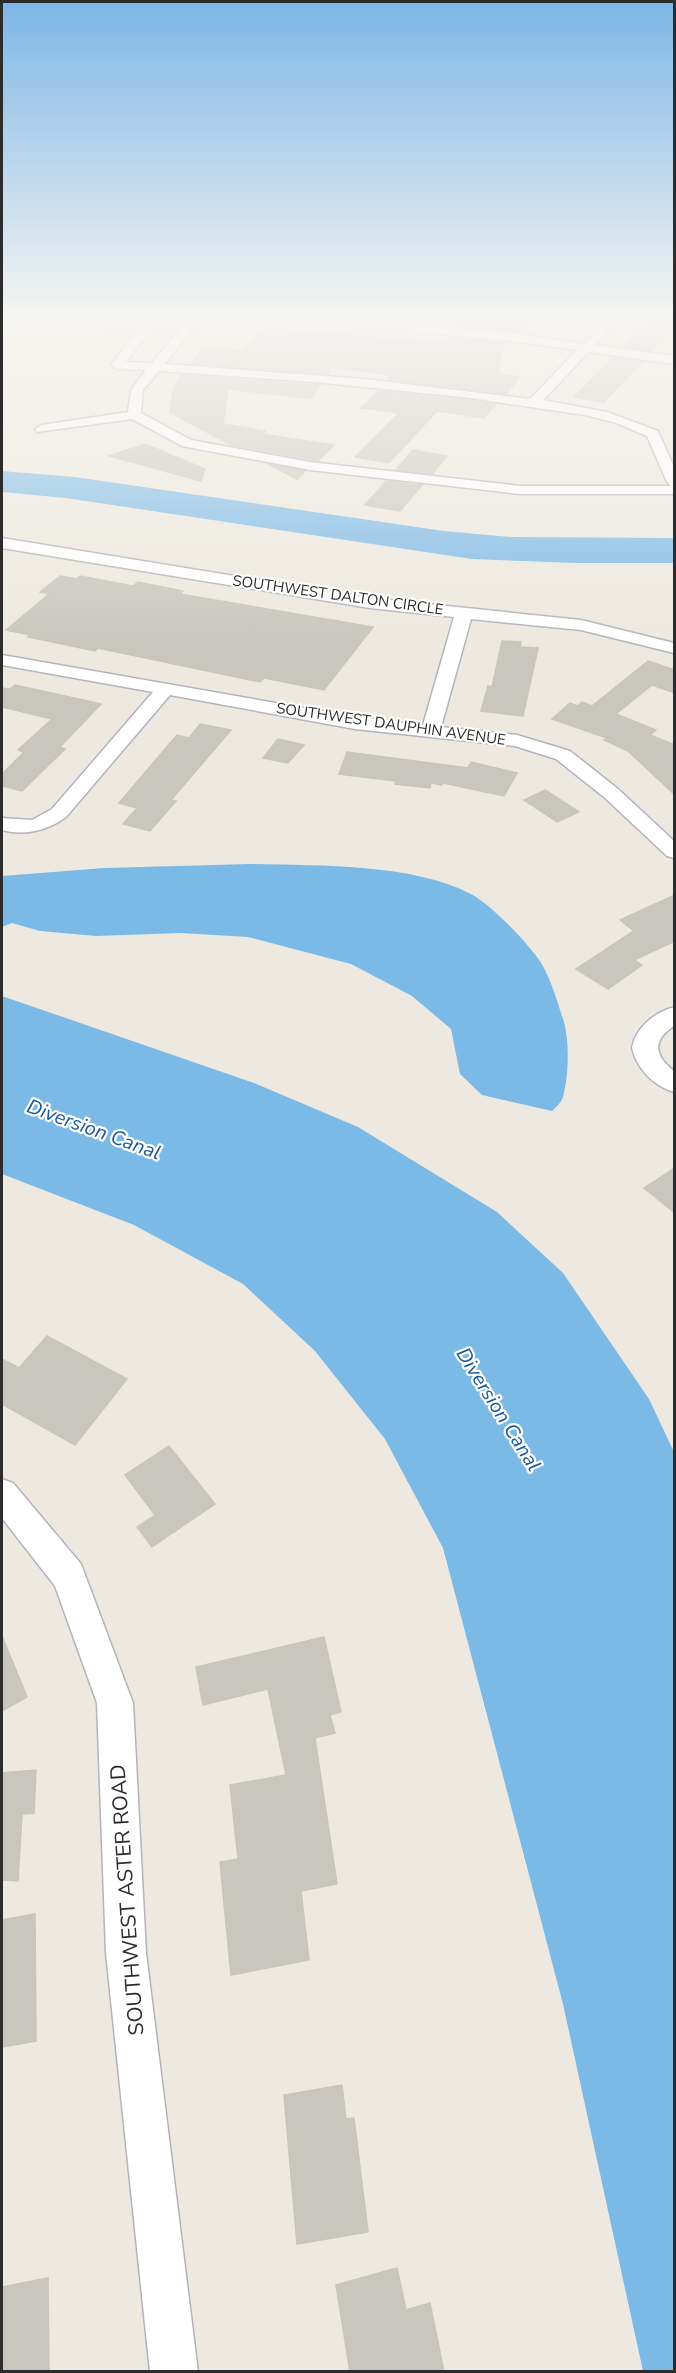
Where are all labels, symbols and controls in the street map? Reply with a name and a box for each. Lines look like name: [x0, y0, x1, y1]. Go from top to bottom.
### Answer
street label: SOUTHWEST DALTON CIRCLE: [231, 570, 445, 620]
street label: SOUTHWEST DAUPHIN AVENUE: [275, 698, 507, 750]
water label: Diversion Canal: [23, 1093, 165, 1166]
water label: Diversion Canal: [450, 1342, 547, 1476]
street label: SOUTHWEST ASTER ROAD: [104, 1764, 150, 2036]

